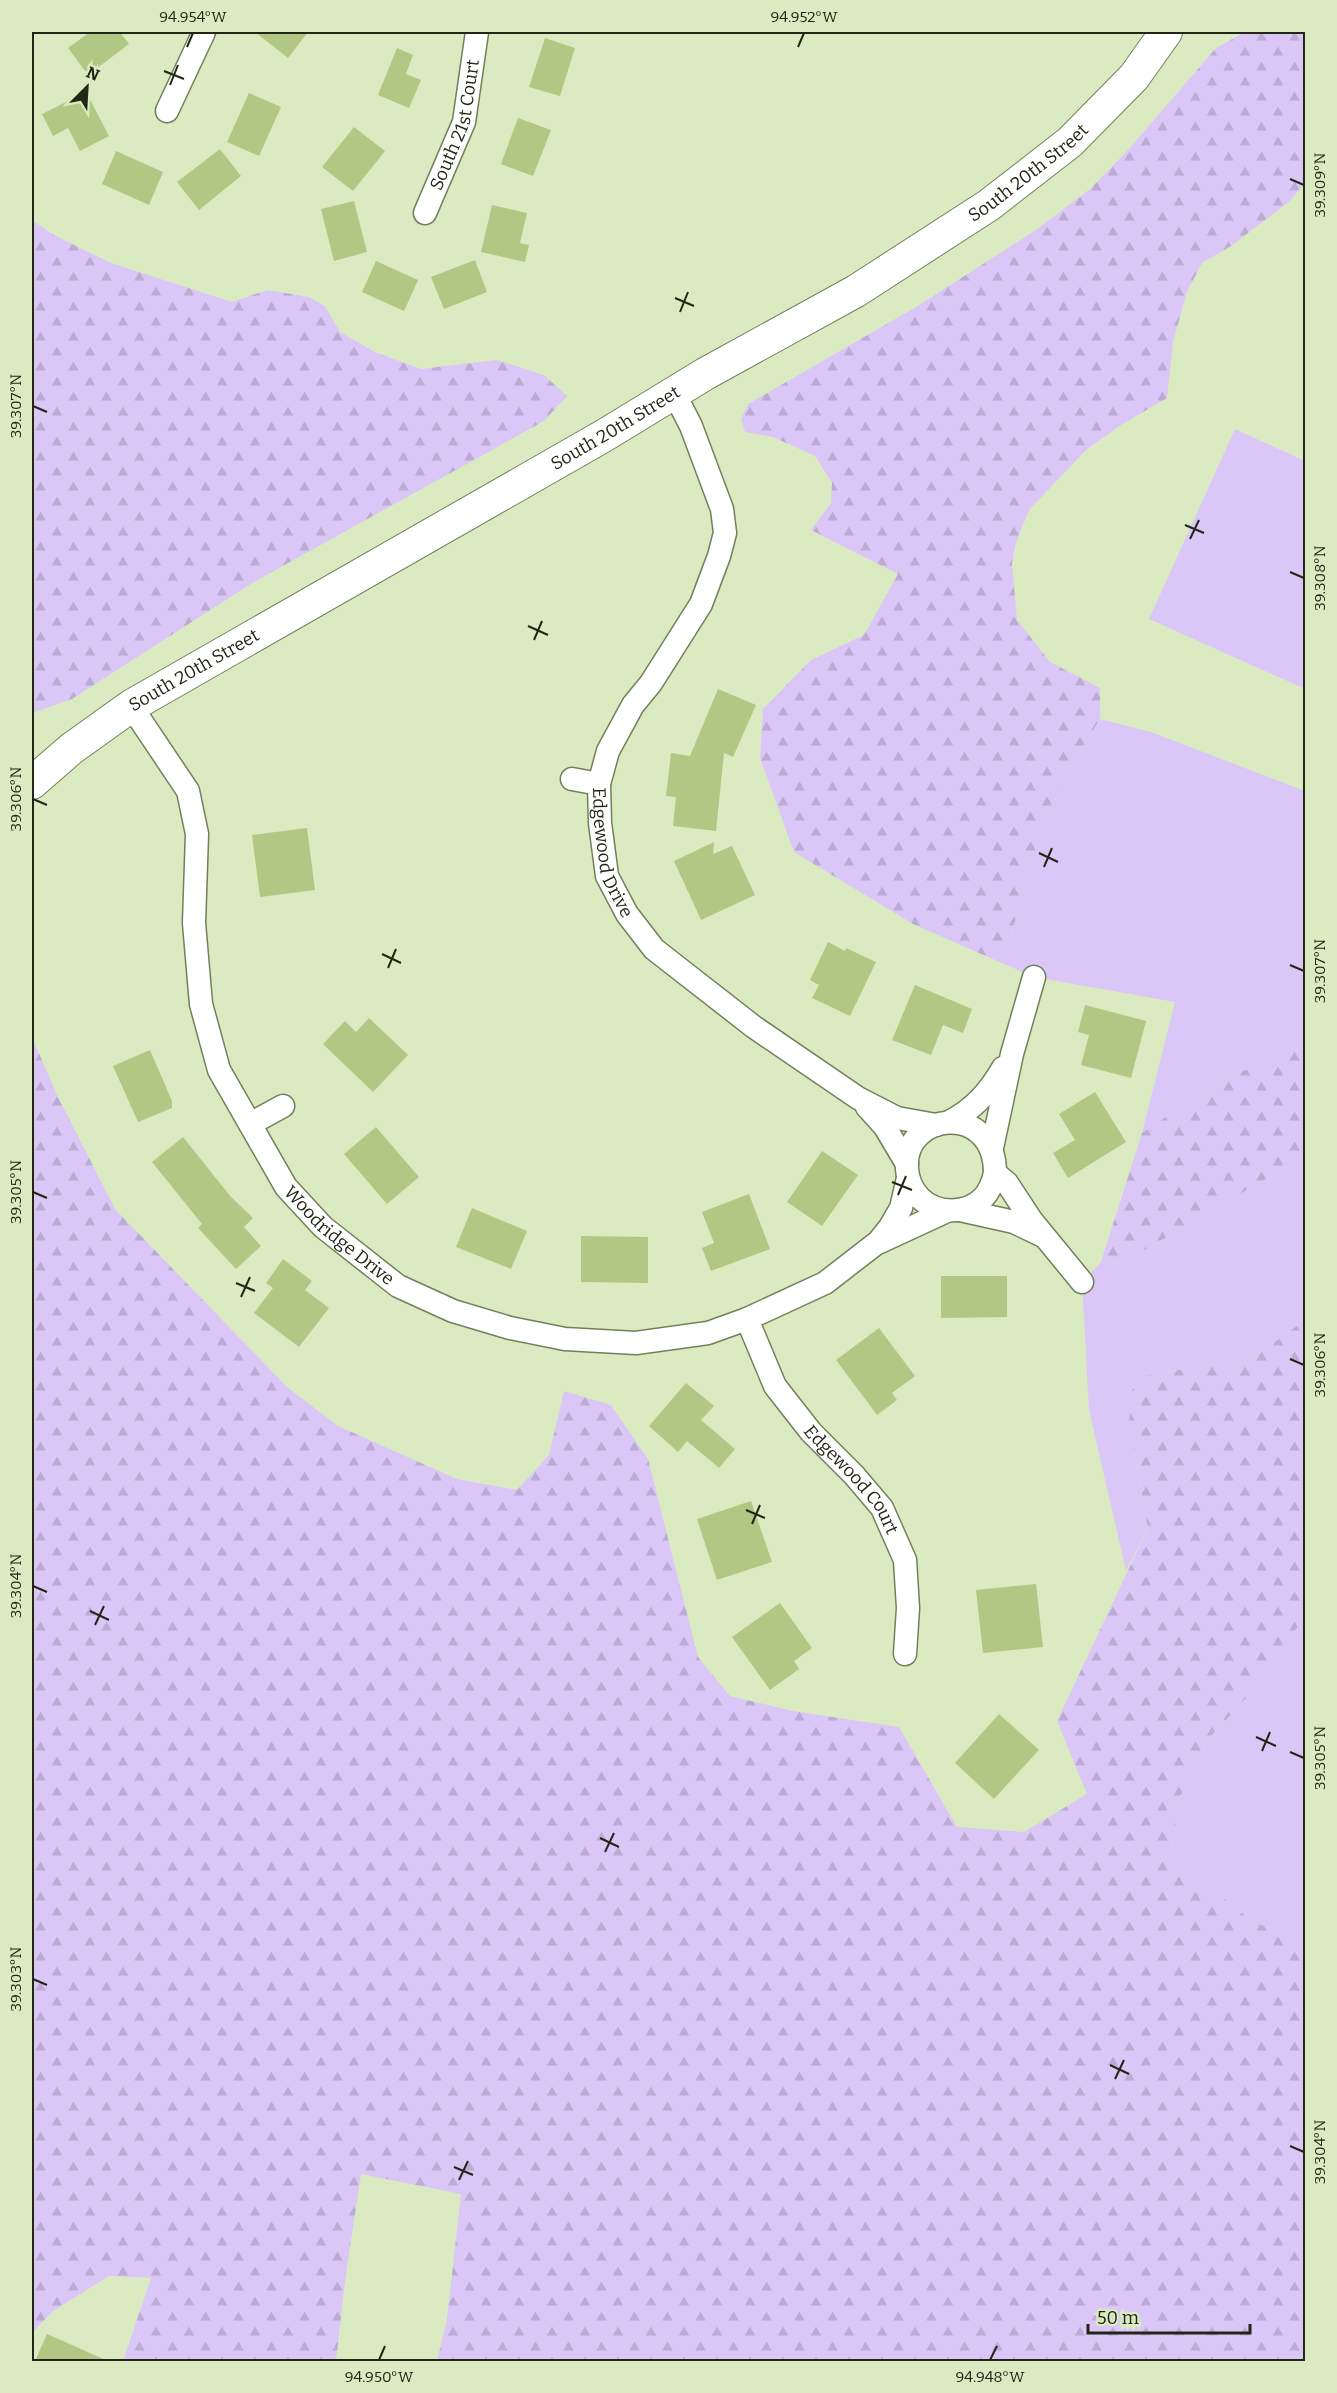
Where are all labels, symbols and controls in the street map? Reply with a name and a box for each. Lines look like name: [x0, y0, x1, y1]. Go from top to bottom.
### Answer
text: 94.954°W: [159, 8, 227, 26]
text: 94.952°W: [770, 8, 838, 26]
north arrow: [57, 57, 117, 117]
street label: South 21st Court: [425, 57, 484, 194]
text: N: [83, 63, 102, 85]
street label: South 20th Street: [964, 119, 1093, 227]
text: 39.309°N: [1311, 152, 1329, 218]
text: 39.307°N: [7, 374, 25, 438]
street label: South 20th Street: [547, 381, 684, 475]
text: 39.308°N: [1311, 545, 1329, 611]
street label: South 20th Street: [125, 624, 263, 716]
text: 39.306°N: [7, 767, 25, 831]
street label: Edgewood Drive: [588, 787, 638, 921]
text: 39.307°N: [1311, 939, 1329, 1003]
text: 39.305°N: [7, 1160, 25, 1224]
street label: Woodridge Drive: [279, 1181, 399, 1290]
text: 39.306°N: [1311, 1333, 1329, 1397]
street label: Edgewood Court: [799, 1421, 903, 1538]
text: 39.304°N: [7, 1554, 25, 1618]
text: 39.305°N: [1311, 1726, 1329, 1790]
text: 39.303°N: [7, 1946, 25, 2012]
text: 39.304°N: [1311, 2120, 1329, 2184]
scale bar: [1088, 2297, 1250, 2335]
text: 50 m: [1097, 2307, 1139, 2329]
text: 94.950°W: [345, 2368, 414, 2386]
text: 94.948°W: [955, 2368, 1025, 2386]

